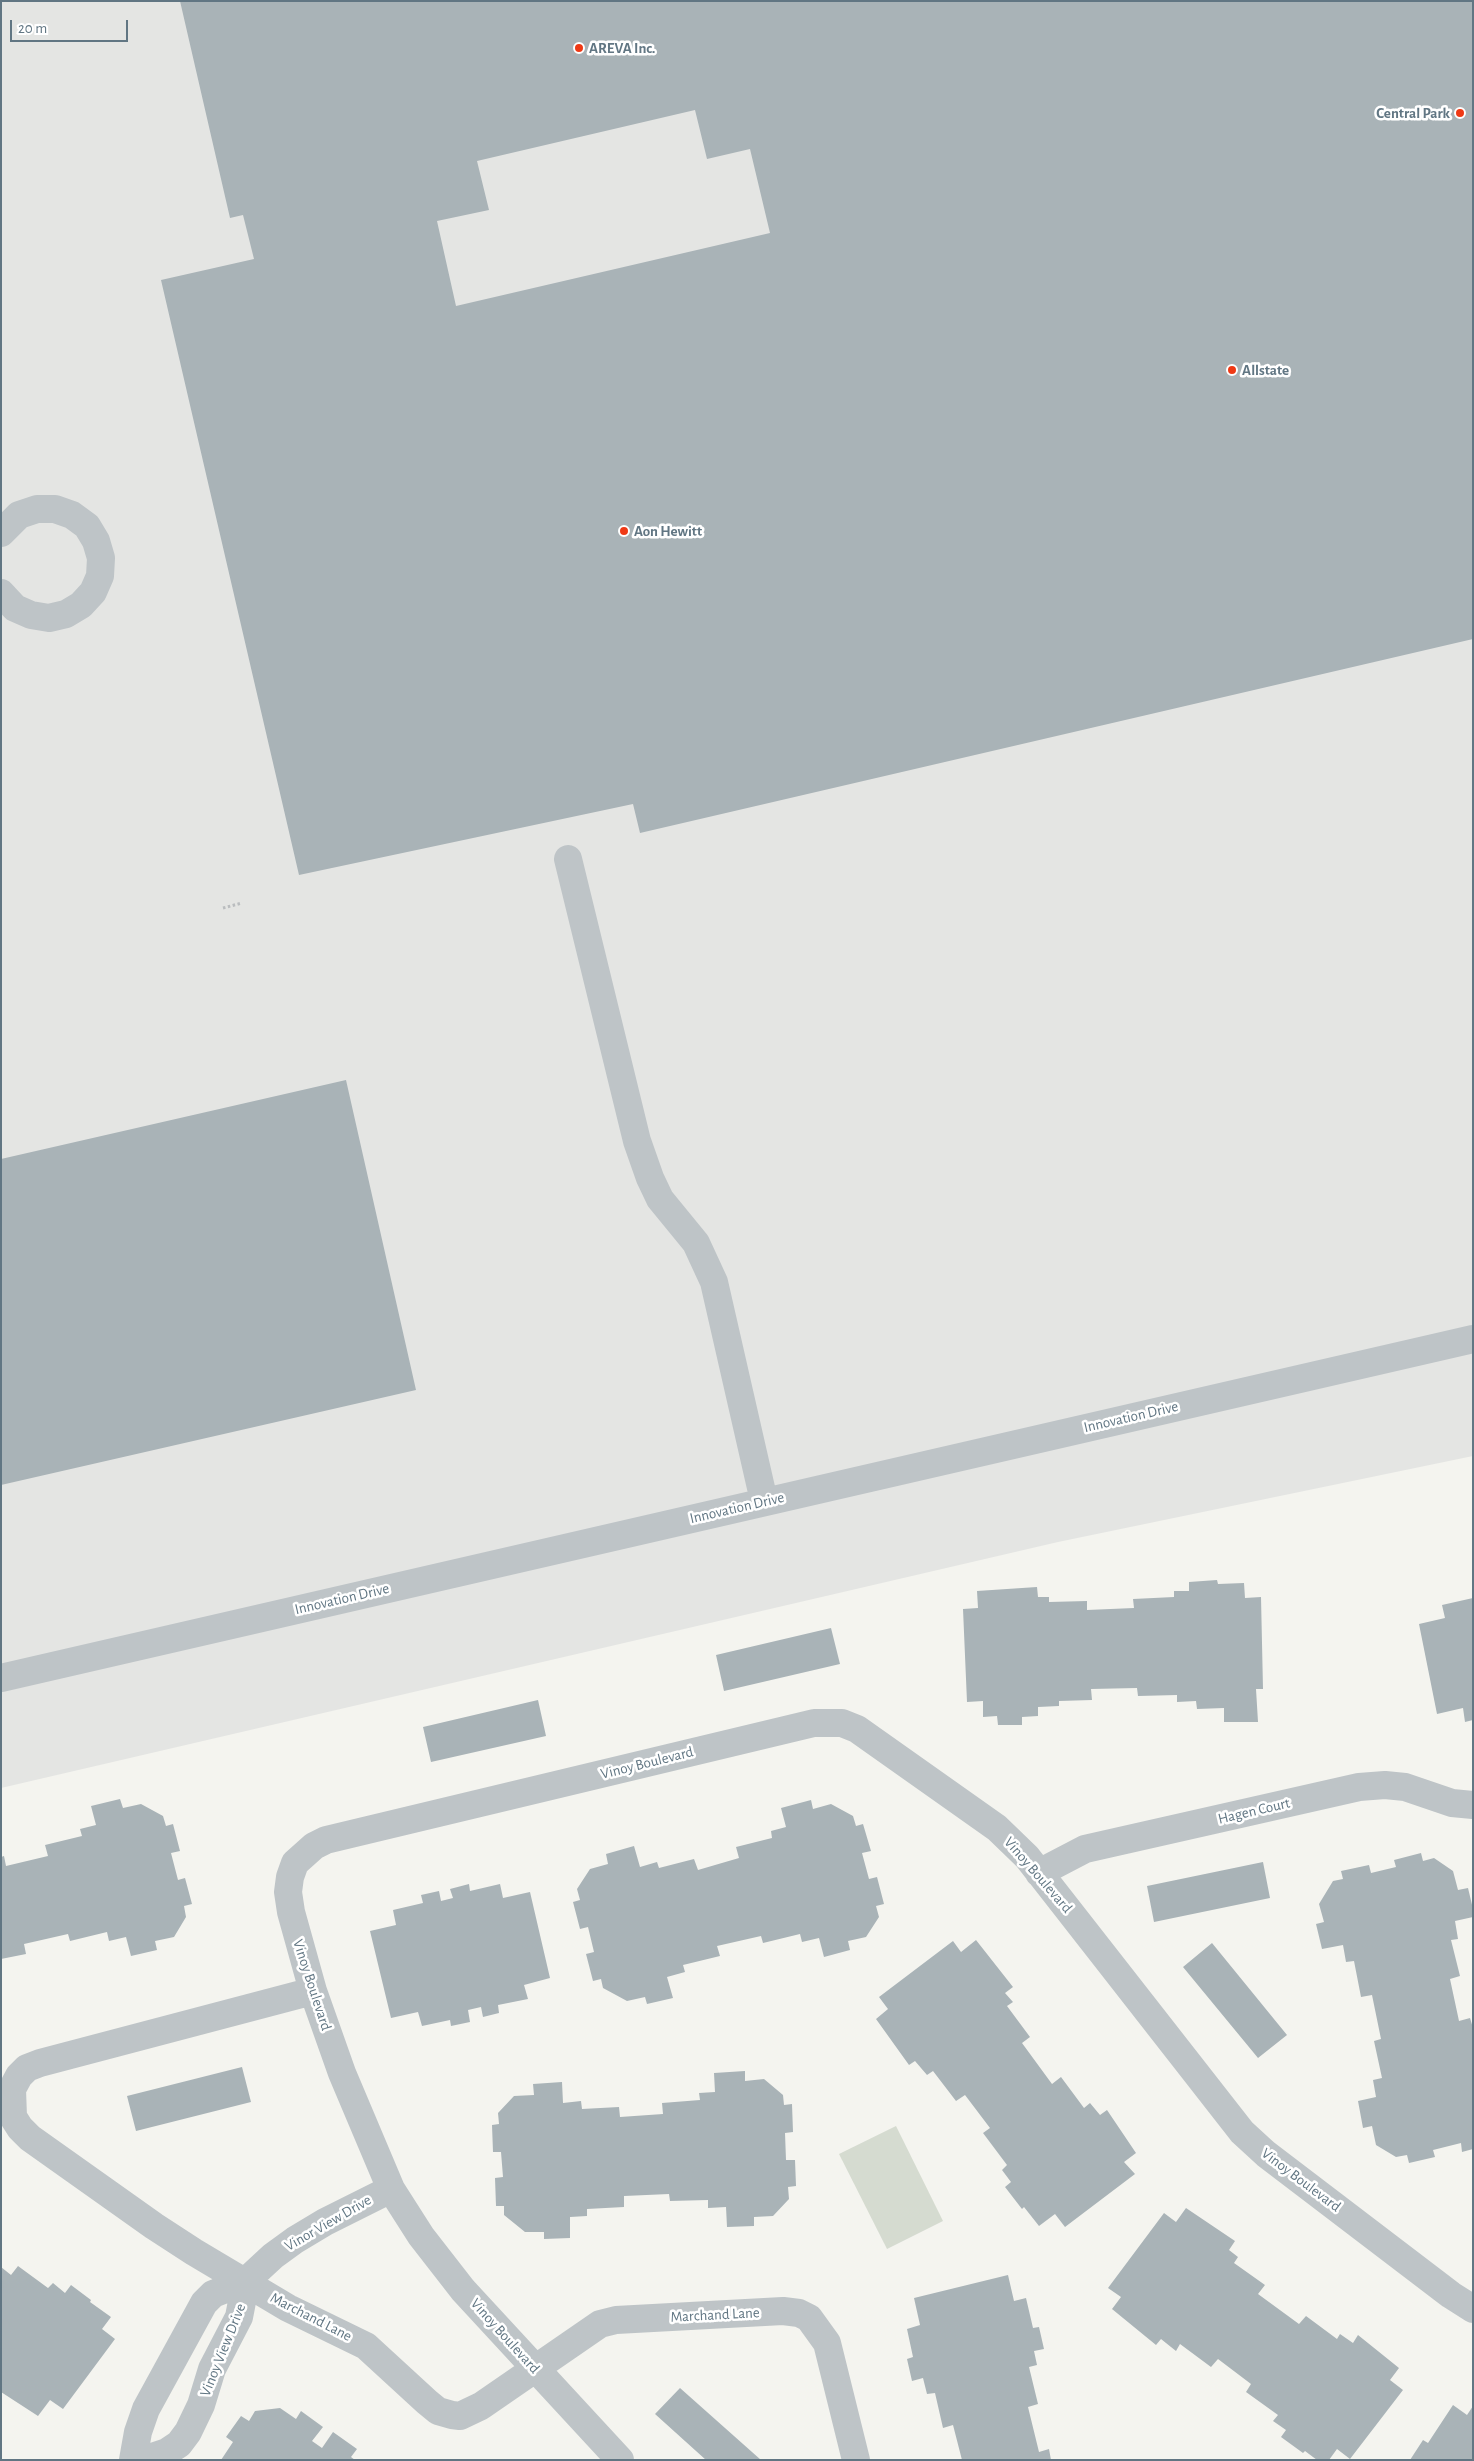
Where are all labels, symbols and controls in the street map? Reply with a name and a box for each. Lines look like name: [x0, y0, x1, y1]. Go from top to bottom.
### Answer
scale bar: [12, 10, 130, 42]
text: 20 m: [18, 21, 47, 36]
place label: AREVA Inc.: [589, 39, 655, 57]
marker: AREVA Inc.: [573, 42, 585, 54]
place label: Central Park: [1376, 104, 1450, 122]
marker: Central Park: [1454, 107, 1466, 119]
place label: Allstate: [1242, 361, 1289, 379]
marker: Allstate: [1226, 364, 1238, 376]
place label: Aon Hewitt: [634, 522, 702, 540]
marker: Aon Hewitt: [618, 525, 630, 537]
street label: Innovation Drive: [1082, 1397, 1180, 1437]
street label: Innovation Drive: [688, 1488, 786, 1528]
street label: Innovation Drive: [293, 1579, 391, 1619]
street label: Vinoy Boulevard: [599, 1743, 695, 1783]
street label: Hagen Court: [1216, 1794, 1292, 1828]
street label: Vinoy Boulevard: [1000, 1833, 1076, 1917]
street label: Vinoy Boulevard: [289, 1937, 335, 2033]
street label: Vinoy Boulevard: [1258, 2144, 1344, 2216]
street label: Vinor View Drive: [281, 2191, 375, 2255]
street label: Marchand Lane: [267, 2289, 355, 2345]
street label: Vinoy Boulevard: [467, 2295, 543, 2377]
street label: Vinoy View Drive: [196, 2301, 250, 2399]
street label: Marchand Lane: [670, 2304, 760, 2326]

